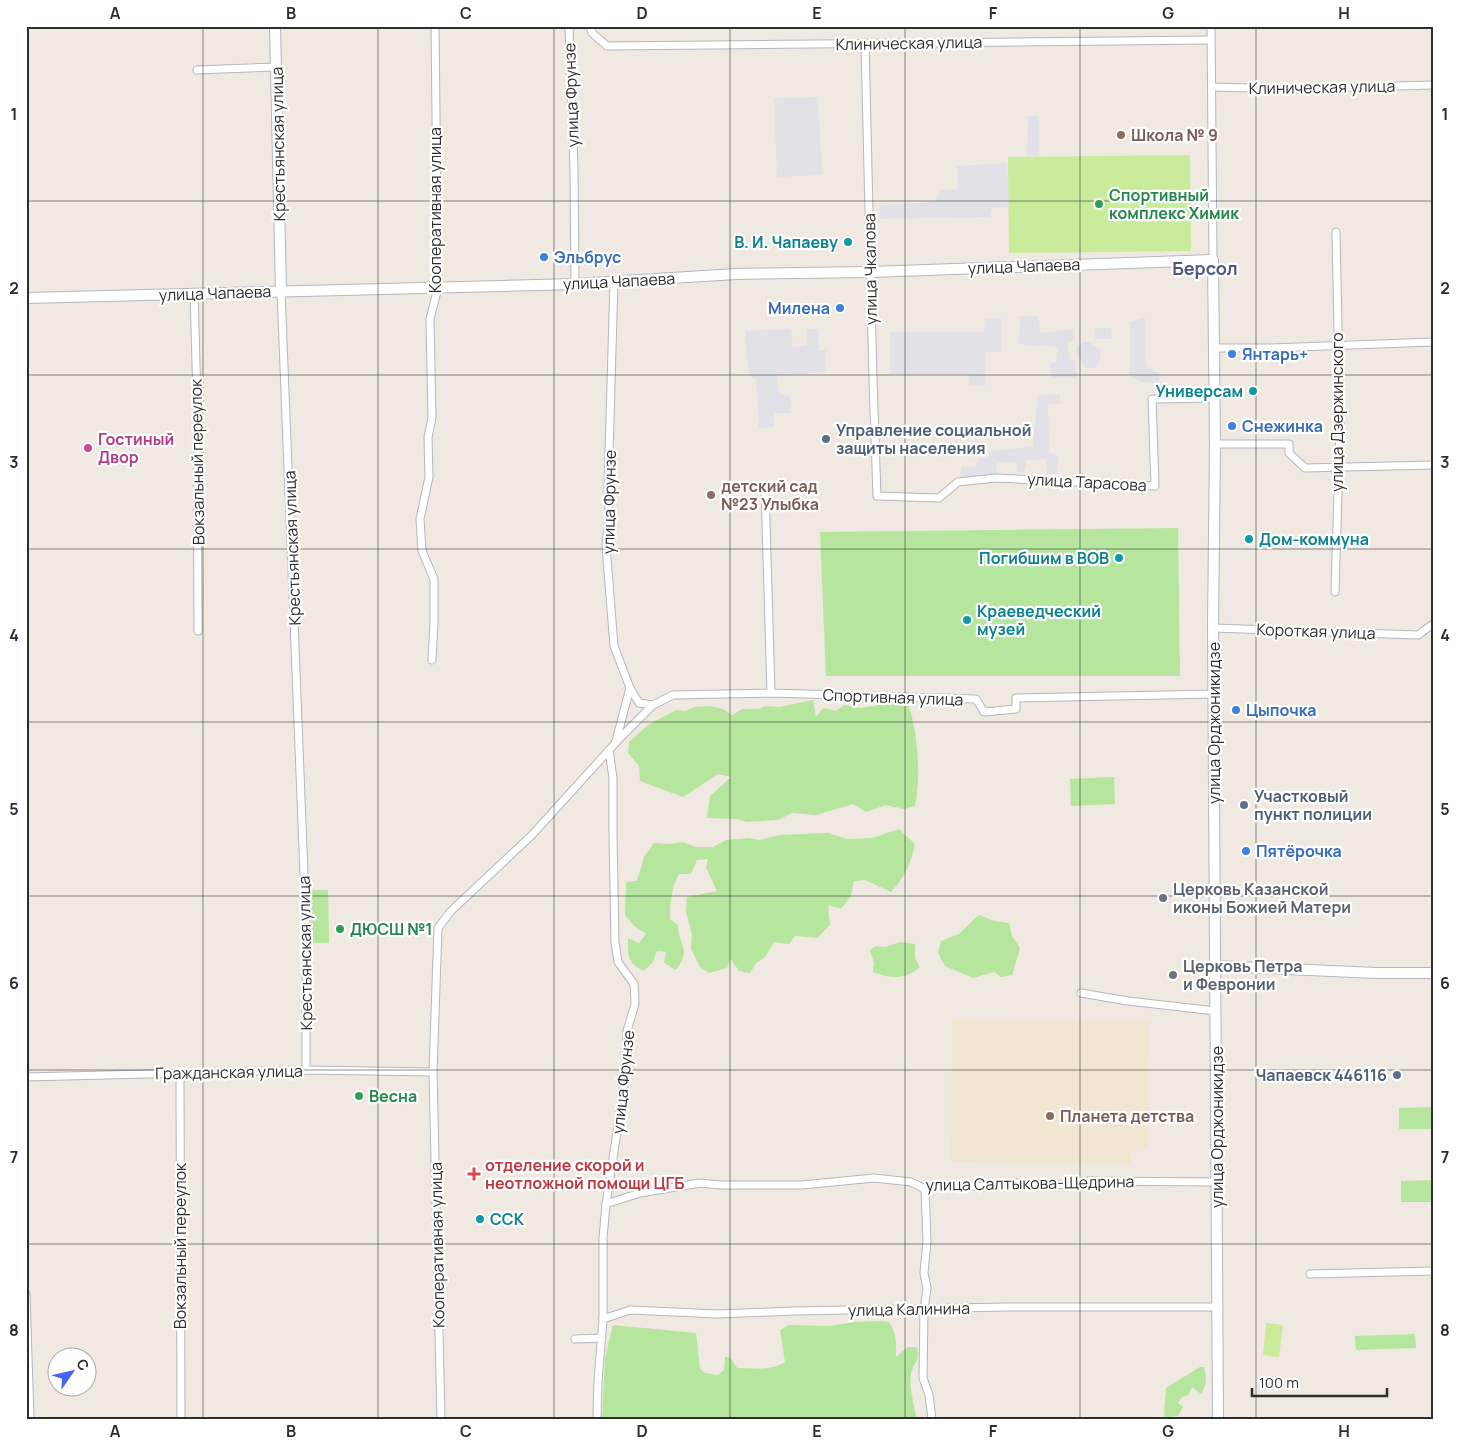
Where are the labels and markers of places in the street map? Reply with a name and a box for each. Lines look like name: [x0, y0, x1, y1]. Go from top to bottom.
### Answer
place label: Школа № 9: [1131, 124, 1218, 146]
marker: Школа № 9: [1115, 129, 1127, 141]
place label: Спортивный комплекс Химик: [1109, 184, 1239, 224]
marker: Спортивный комплекс Химик: [1093, 198, 1105, 210]
place label: В. И. Чапаеву: [734, 231, 838, 253]
marker: В. И. Чапаеву: [842, 236, 854, 248]
place label: Эльбрус: [554, 246, 621, 268]
marker: Эльбрус: [538, 251, 550, 263]
place label: Милена: [768, 297, 830, 319]
marker: Милена: [834, 302, 846, 314]
place label: Янтарь+: [1242, 343, 1308, 365]
marker: Янтарь+: [1226, 348, 1238, 360]
place label: Универсам: [1155, 380, 1243, 402]
marker: Универсам: [1247, 385, 1259, 397]
place label: Снежинка: [1242, 415, 1323, 437]
place label: Управление социальной защиты населения: [836, 419, 1031, 459]
marker: Снежинка: [1226, 420, 1238, 432]
place label: Гостиный Двор: [98, 428, 174, 468]
marker: Управление социальной защиты населения: [820, 433, 832, 445]
marker: Гостиный Двор: [82, 442, 94, 454]
place label: детский сад №23 Улыбка: [721, 475, 819, 515]
marker: детский сад №23 Улыбка: [705, 489, 717, 501]
place label: Дом-коммуна: [1259, 528, 1369, 550]
marker: Дом-коммуна: [1243, 533, 1255, 545]
place label: Погибшим в ВОВ: [979, 547, 1109, 569]
marker: Погибшим в ВОВ: [1113, 552, 1125, 564]
place label: Краеведческий музей: [977, 600, 1101, 640]
marker: Краеведческий музей: [961, 614, 973, 626]
place label: Цыпочка: [1246, 699, 1316, 721]
marker: Цыпочка: [1230, 704, 1242, 716]
place label: Участковый пункт полиции: [1254, 785, 1372, 825]
marker: Участковый пункт полиции: [1238, 799, 1250, 811]
place label: Пятёрочка: [1256, 840, 1342, 862]
marker: Пятёрочка: [1240, 845, 1252, 857]
place label: Церковь Казанской иконы Божией Матери: [1173, 878, 1351, 918]
marker: Церковь Казанской иконы Божией Матери: [1157, 892, 1169, 904]
place label: ДЮСШ №1: [350, 918, 432, 940]
marker: ДЮСШ №1: [334, 923, 346, 935]
place label: Церковь Петра и Февронии: [1183, 955, 1303, 995]
marker: Церковь Петра и Февронии: [1167, 969, 1179, 981]
place label: Чапаевск 446116: [1255, 1064, 1387, 1086]
marker: Чапаевск 446116: [1391, 1069, 1403, 1081]
place label: Весна: [369, 1085, 417, 1107]
marker: Весна: [353, 1090, 365, 1102]
place label: Планета детства: [1060, 1105, 1194, 1127]
marker: Планета детства: [1044, 1110, 1056, 1122]
place label: отделение скорой и неотложной помощи ЦГБ: [485, 1154, 684, 1194]
marker: отделение скорой и неотложной помощи ЦГБ: [467, 1167, 481, 1181]
place label: ССК: [490, 1208, 525, 1230]
marker: ССК: [474, 1213, 486, 1225]

